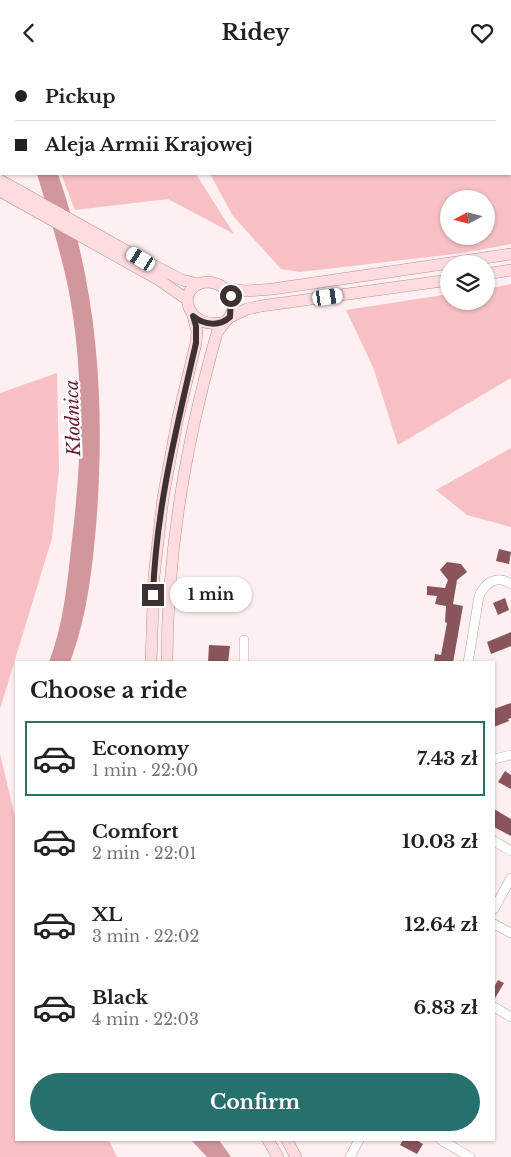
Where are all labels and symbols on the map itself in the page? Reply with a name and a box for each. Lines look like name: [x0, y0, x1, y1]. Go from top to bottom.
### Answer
north arrow: [440, 190, 495, 245]
car: [124, 245, 157, 273]
route start: [220, 285, 242, 307]
car: [312, 287, 343, 307]
water label: Kłodnica: [61, 379, 85, 458]
callout: 1 min: [170, 577, 253, 613]
route end: [142, 584, 164, 606]

